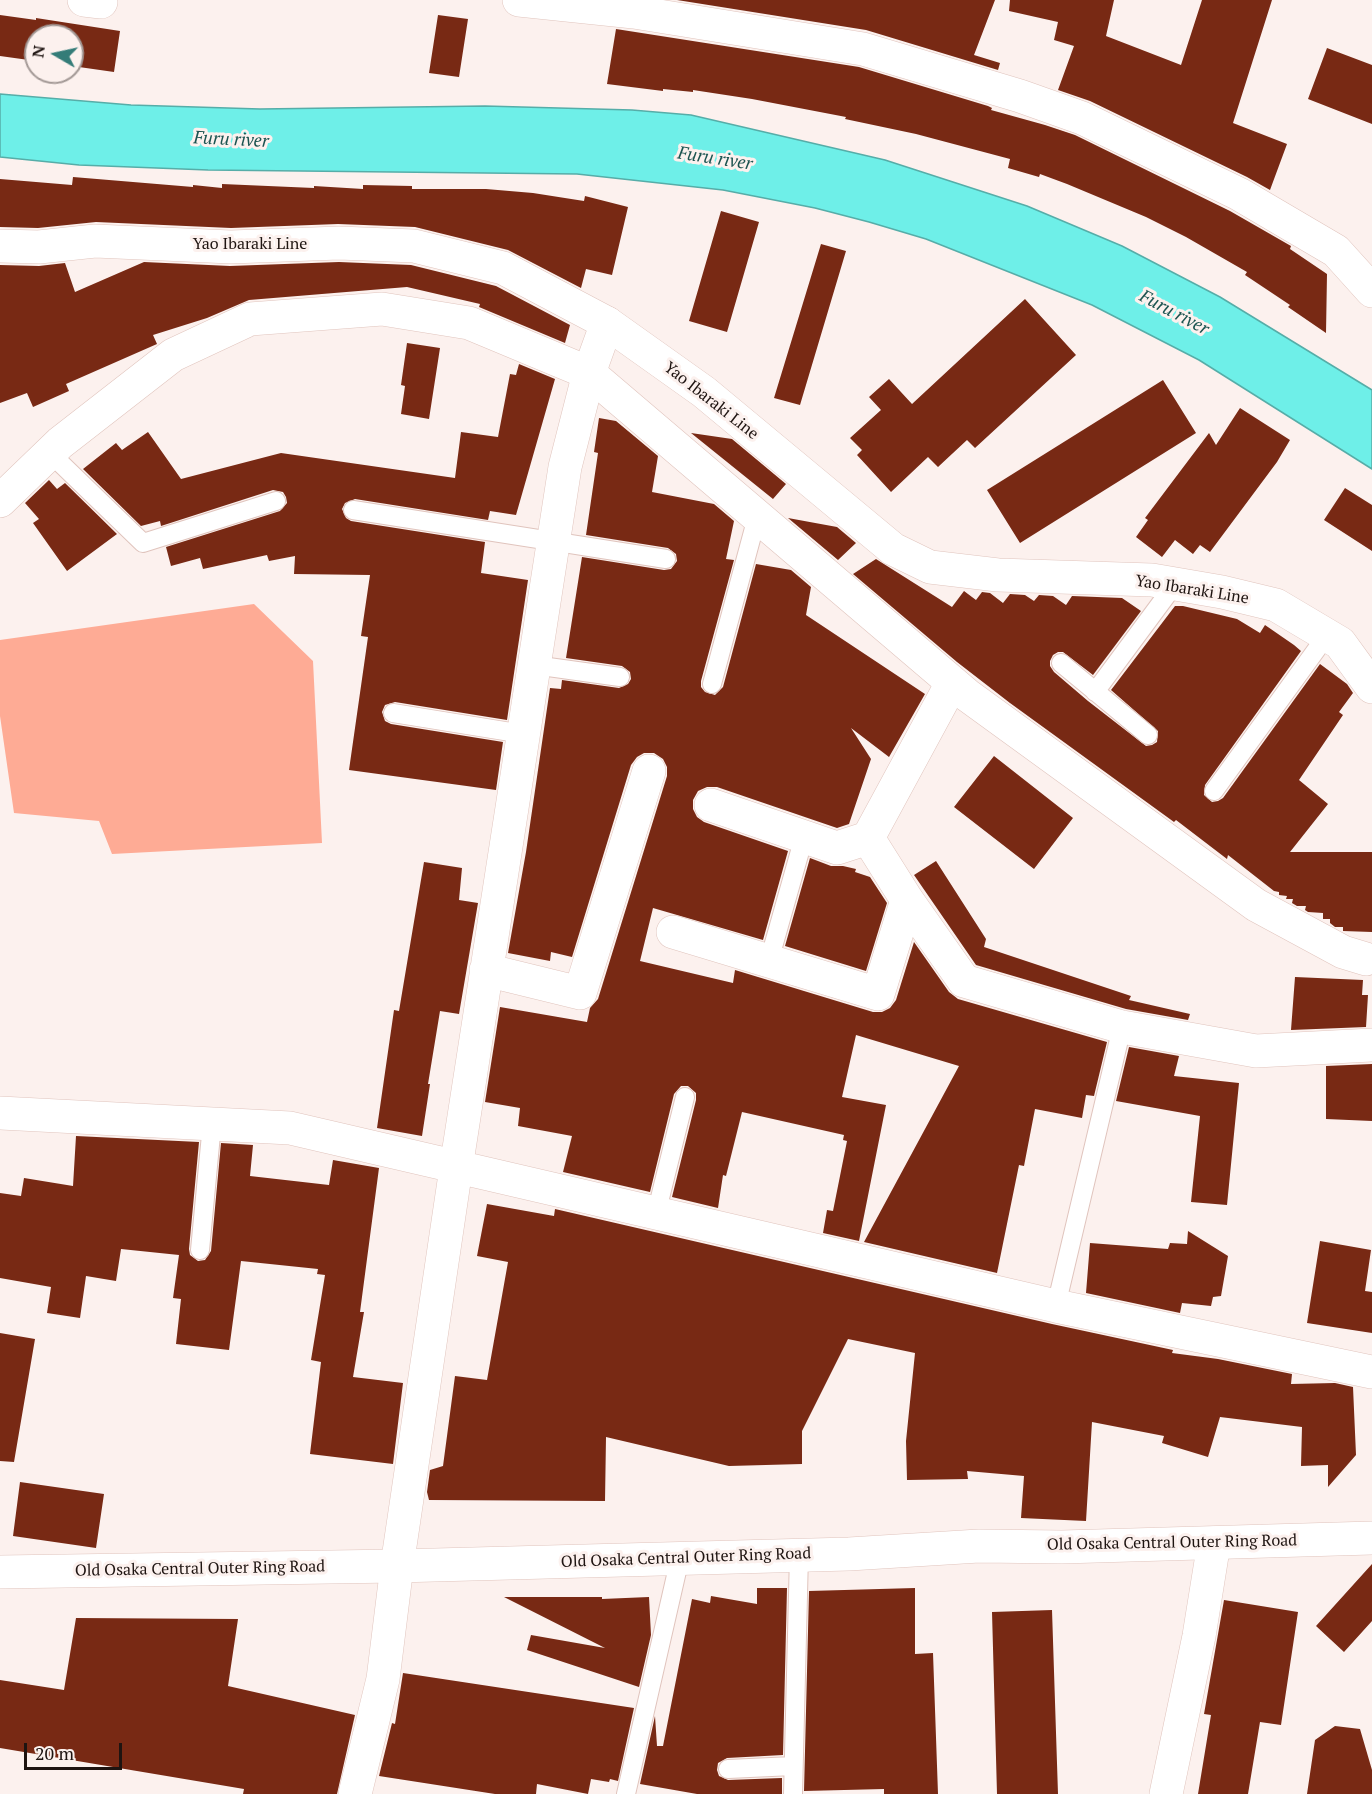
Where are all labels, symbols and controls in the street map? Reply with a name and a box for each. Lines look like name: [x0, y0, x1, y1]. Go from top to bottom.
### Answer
north arrow: [24, 24, 84, 84]
text: N: [26, 44, 50, 59]
water label: Furu river: [193, 127, 269, 153]
water label: Furu river: [676, 142, 754, 176]
street label: Yao Ibaraki Line: [193, 234, 307, 254]
water label: Furu river: [1136, 286, 1212, 340]
street label: Yao Ibaraki Line: [660, 358, 762, 444]
street label: Yao Ibaraki Line: [1134, 572, 1250, 608]
street label: Old Osaka Central Outer Ring Road: [1047, 1531, 1297, 1555]
street label: Old Osaka Central Outer Ring Road: [561, 1544, 811, 1572]
street label: Old Osaka Central Outer Ring Road: [75, 1557, 325, 1581]
scale bar: [27, 1731, 124, 1769]
text: 20 m: [35, 1741, 74, 1765]

